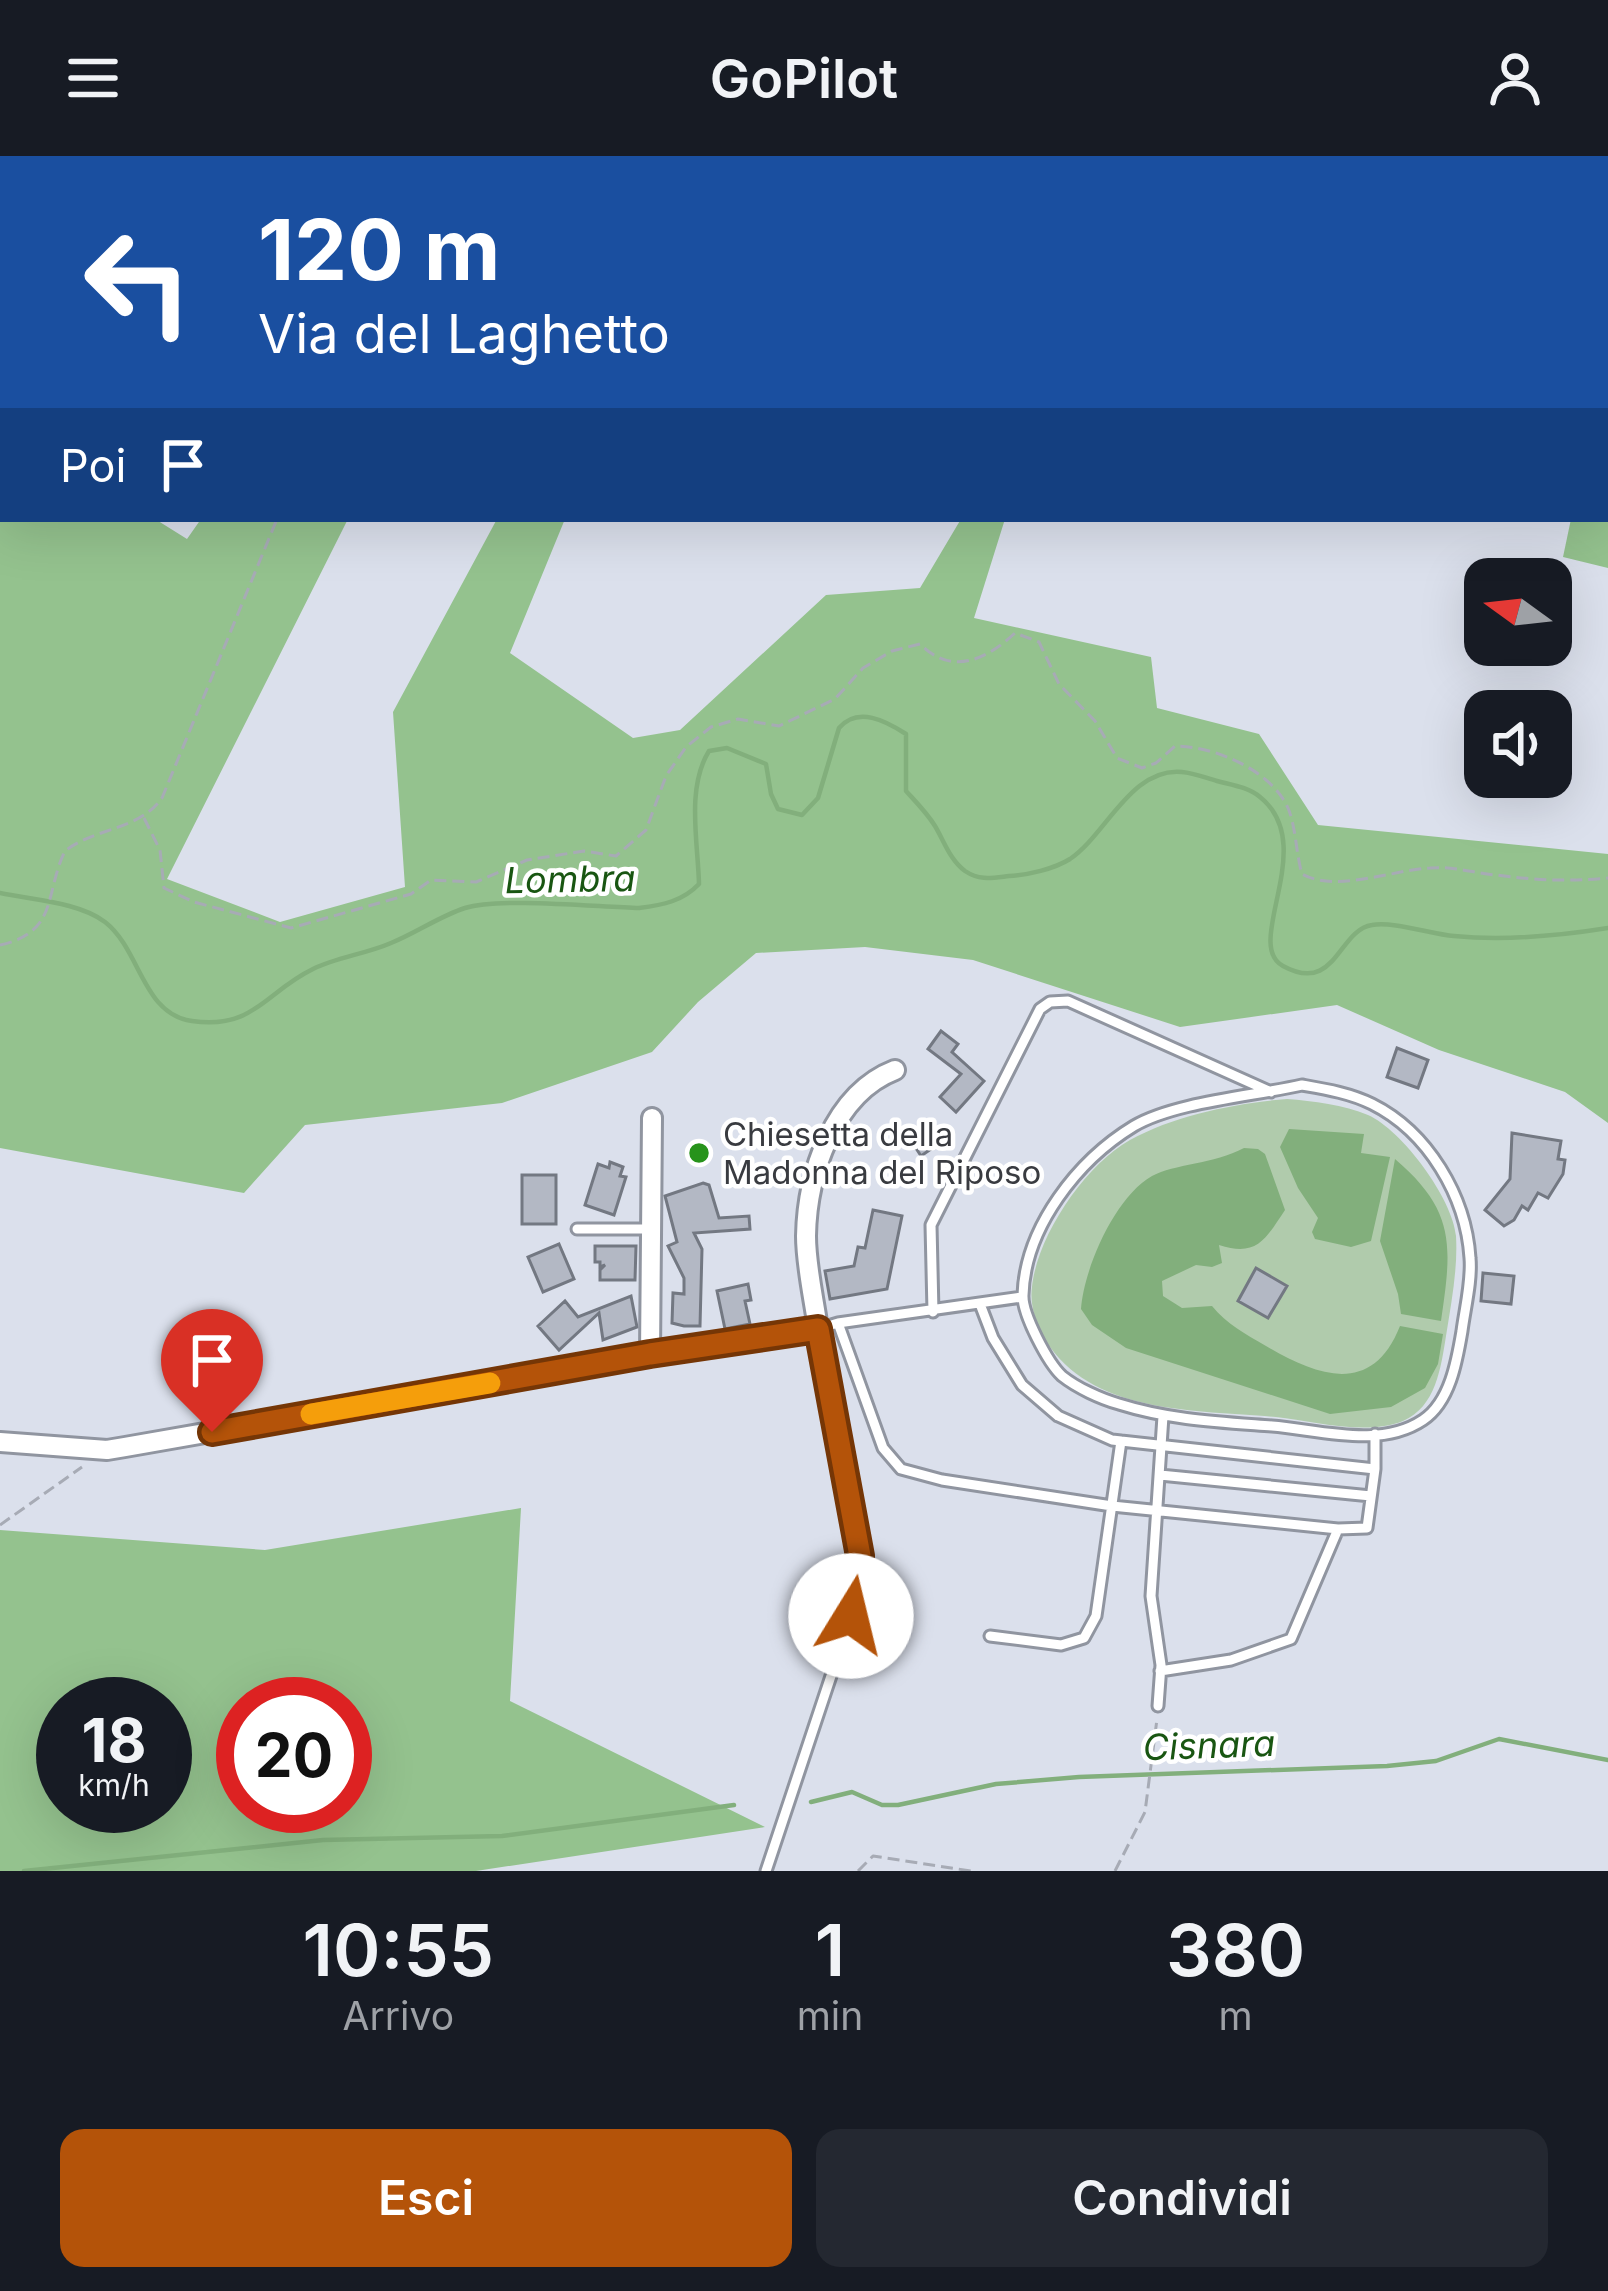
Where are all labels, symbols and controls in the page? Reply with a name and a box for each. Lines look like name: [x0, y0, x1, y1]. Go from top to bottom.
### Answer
icon: menu: [60, 45, 126, 111]
icon: person: [1482, 45, 1548, 111]
text: GoPilot: [710, 46, 898, 111]
text: 120 m: [258, 199, 500, 300]
icon: left: [60, 204, 216, 360]
text: Via del Laghetto: [258, 301, 670, 366]
icon: arrive: [150, 432, 216, 498]
text: Poi: [60, 438, 126, 493]
north arrow: [1464, 558, 1572, 666]
map controls: [1464, 558, 1572, 798]
button: sound: [1464, 690, 1572, 798]
water label: Lombra: [504, 856, 636, 902]
place label: Chiesetta della Madonna del Riposo: [723, 1114, 1041, 1192]
marker: Chiesetta della Madonna del Riposo: [686, 1140, 712, 1166]
pin: [161, 1309, 263, 1432]
icon: arrive: [179, 1327, 245, 1393]
position arrow: [788, 1553, 914, 1679]
speed limit sign: 20: [216, 1677, 372, 1833]
text: 18: [82, 1704, 146, 1776]
water label: Cisnara: [1142, 1721, 1276, 1769]
text: km/h: [78, 1767, 150, 1803]
text: 10:55: [303, 1906, 494, 1993]
text: 1: [815, 1906, 845, 1993]
text: 380: [1166, 1906, 1305, 1993]
text: Arrivo: [343, 1992, 454, 2039]
text: min: [797, 1992, 863, 2039]
text: m: [1219, 1992, 1253, 2039]
button: Esci: [60, 2129, 792, 2267]
button: Condividi: [816, 2129, 1548, 2267]

